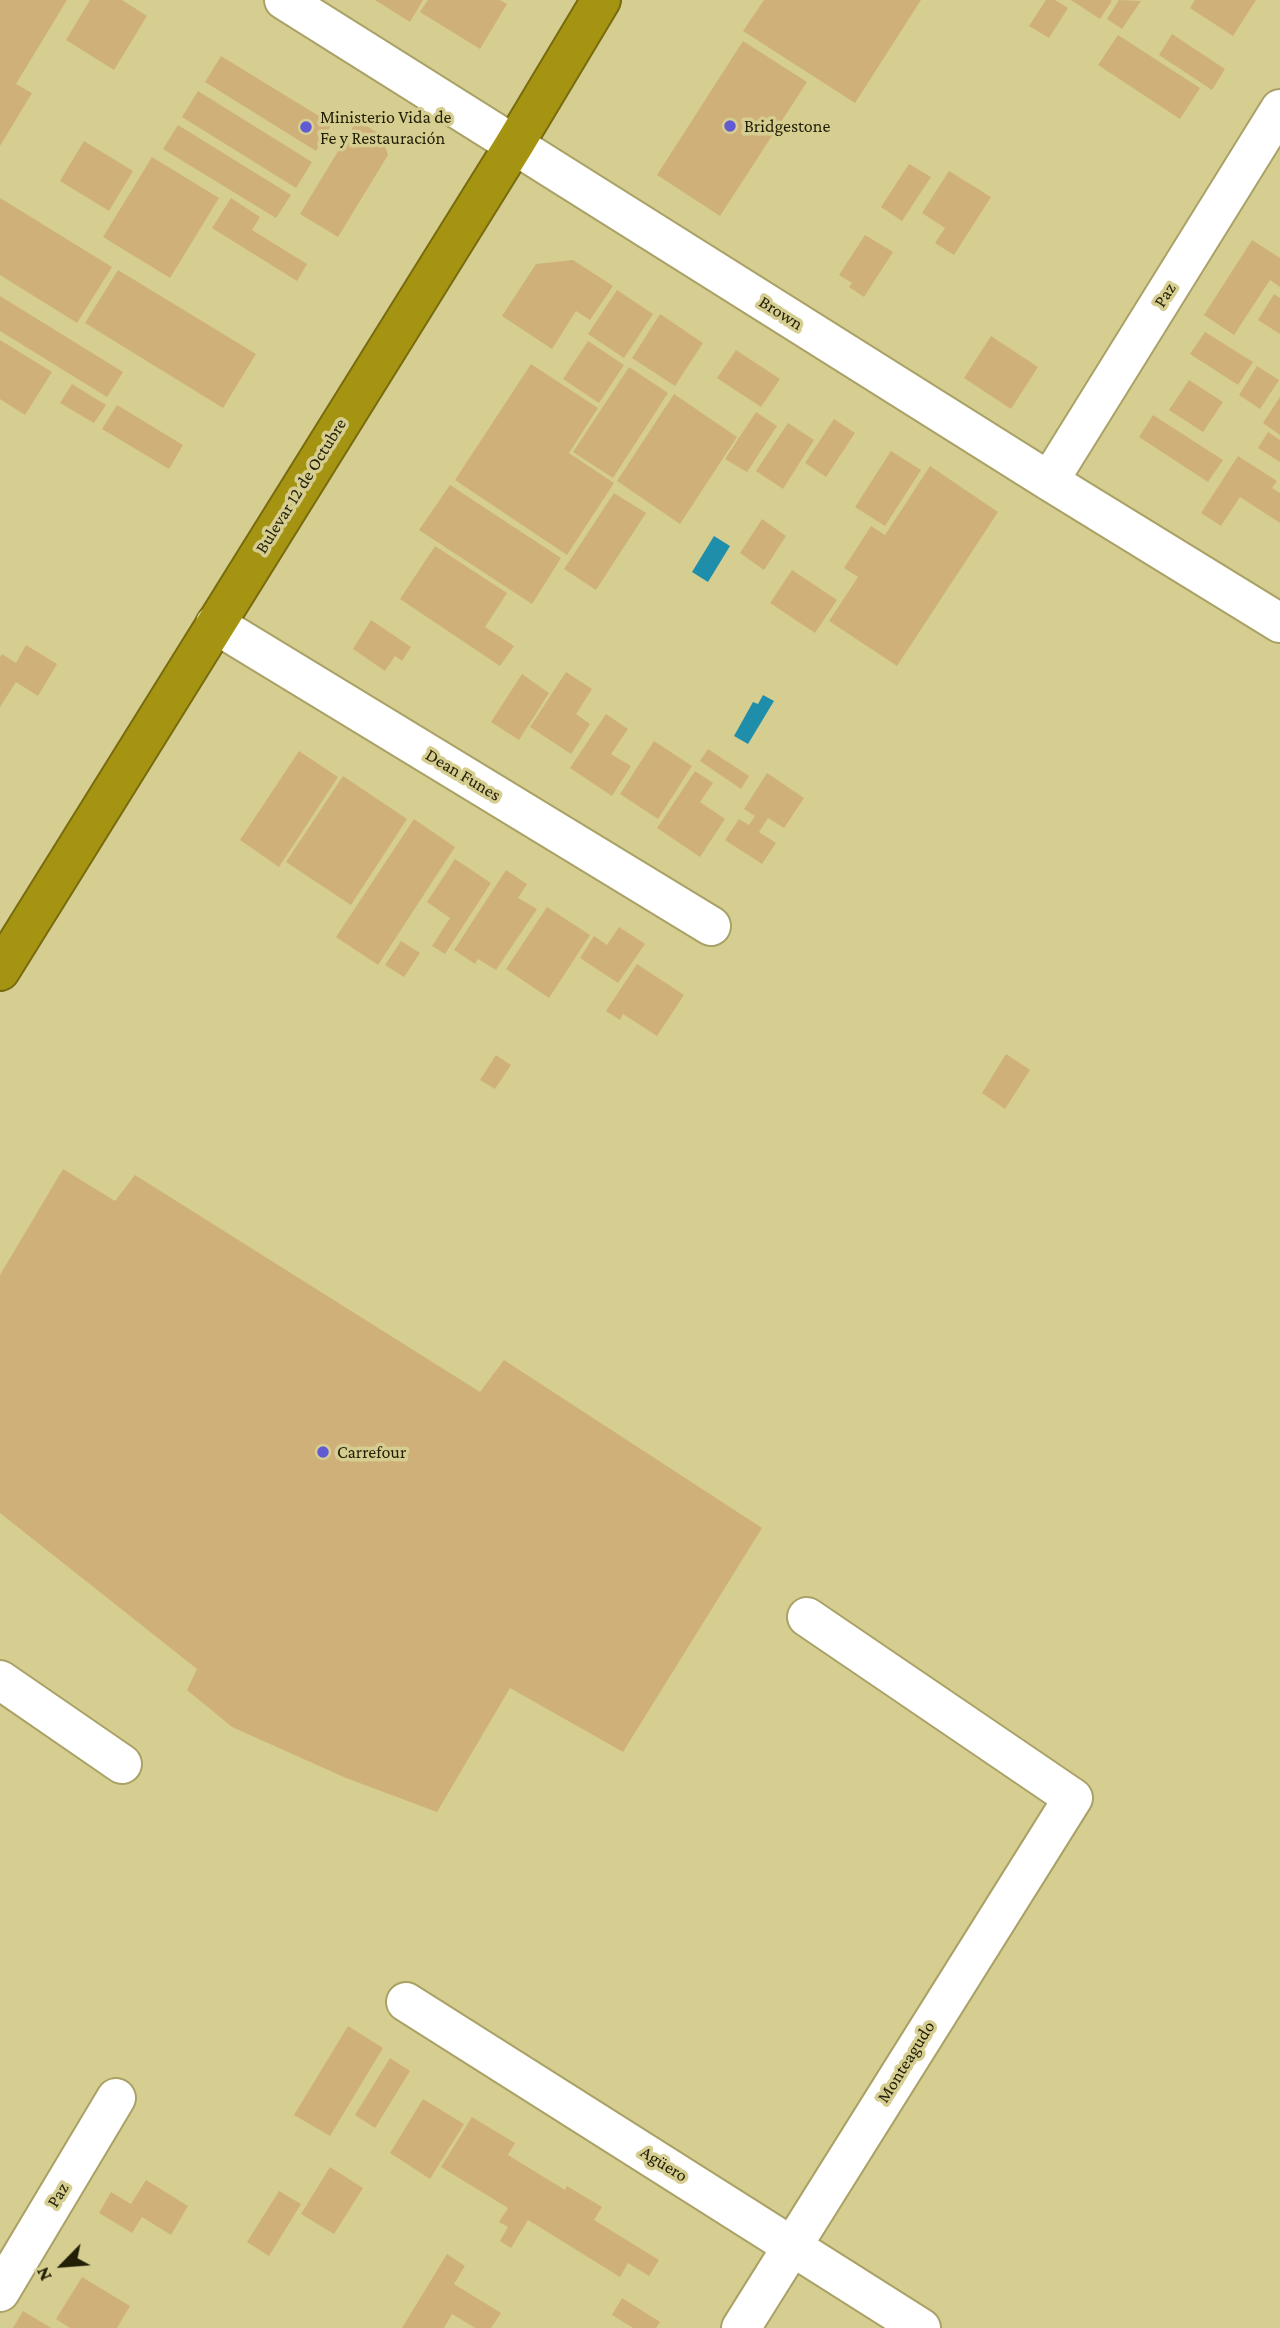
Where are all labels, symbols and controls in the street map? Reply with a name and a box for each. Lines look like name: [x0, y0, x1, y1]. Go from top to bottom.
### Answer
place label: Ministerio Vida de Fe y Restauración: [320, 106, 452, 148]
place label: Bridgestone: [744, 115, 830, 137]
marker: Bridgestone: [722, 118, 738, 134]
marker: Ministerio Vida de Fe y Restauración: [298, 119, 314, 135]
street label: Paz: [1149, 279, 1181, 311]
street label: Brown: [755, 291, 807, 335]
street label: Bulevar 12 de Octubre: [251, 414, 351, 558]
street label: Dean Funes: [421, 744, 505, 806]
place label: Carrefour: [337, 1441, 406, 1463]
marker: Carrefour: [315, 1444, 331, 1460]
street label: Monteagudo: [872, 2017, 940, 2107]
street label: Agüero: [637, 2141, 691, 2187]
street label: Paz: [42, 2179, 74, 2211]
north arrow: [28, 2230, 98, 2300]
text: N: [31, 2264, 56, 2284]

